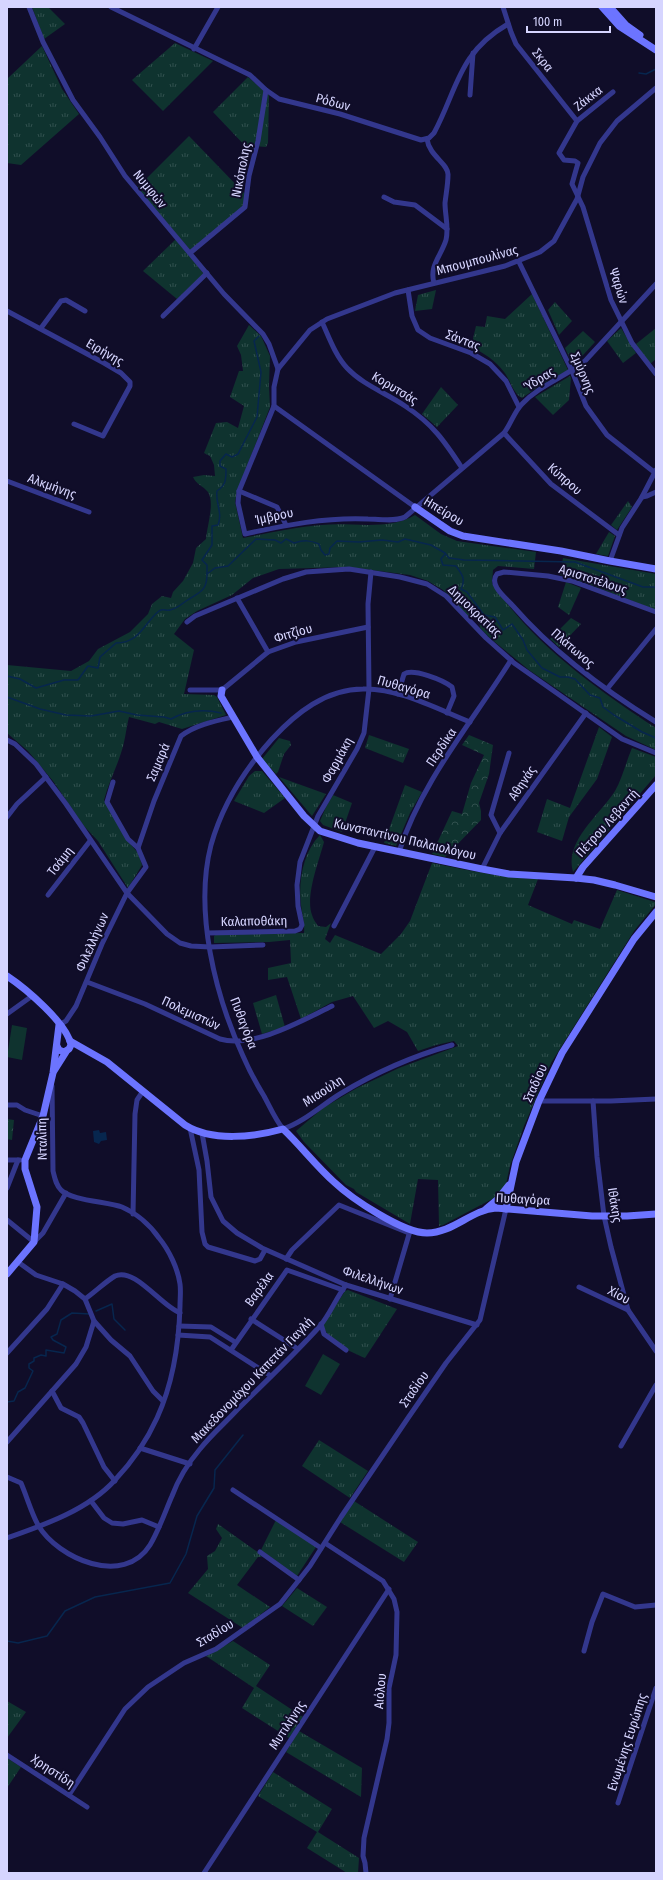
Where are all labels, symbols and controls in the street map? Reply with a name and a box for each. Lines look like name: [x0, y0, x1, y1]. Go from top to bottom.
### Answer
scale bar: [527, 8, 610, 34]
text: 100 m: [533, 15, 562, 29]
street label: Σκρα: [529, 45, 557, 75]
street label: Ζάκκα: [571, 82, 605, 114]
street label: Ρόδων: [314, 90, 352, 114]
street label: Νικόπολης: [228, 141, 254, 199]
street label: Νυμφών: [130, 167, 170, 211]
street label: Μπουμπουλίνας: [435, 242, 520, 278]
street label: Ψαρών: [606, 266, 632, 306]
street label: Σάντας: [444, 327, 483, 354]
street label: Ειρήνης: [84, 335, 127, 369]
street label: Σμύρνης: [568, 350, 599, 397]
street label: Ύδρας: [521, 363, 558, 394]
street label: Κορυτσάς: [369, 368, 421, 408]
street label: Κύπρου: [545, 460, 585, 498]
street label: Αλκμήνης: [26, 470, 79, 502]
street label: Ηπείρου: [421, 493, 467, 529]
street label: Ίμβρου: [253, 505, 295, 527]
street label: Αριστοτέλους: [557, 561, 629, 597]
street label: Δημοκρατίας: [445, 582, 505, 640]
street label: Φιτζίου: [272, 620, 314, 646]
street label: Πλάτωνος: [548, 625, 598, 671]
street label: Πυθαγόρα: [376, 672, 432, 702]
street label: Περδίκα: [423, 725, 459, 769]
street label: Φαρμάκη: [318, 734, 356, 786]
street label: Σαμαρά: [143, 741, 173, 783]
street label: Αθηνάς: [505, 763, 539, 803]
street label: Πέτρου Λεβαντή: [573, 786, 641, 860]
street label: Κωνσταντίνου Παλαιολόγου: [332, 815, 478, 863]
street label: Τσάμη: [44, 843, 76, 879]
street label: Φιλελλήνων: [72, 910, 112, 974]
street label: Καλαποθάκη: [221, 913, 287, 929]
street label: Πολεμιστών: [159, 993, 223, 1033]
street label: Πυθαγόρα: [227, 995, 261, 1051]
street label: Σταδίου: [520, 1061, 550, 1105]
street label: Μιαούλη: [300, 1072, 346, 1110]
street label: Νταλίπη: [34, 1117, 50, 1161]
street label: Ιθάκης: [605, 1186, 625, 1224]
street label: Πυθαγόρα: [495, 1190, 551, 1208]
street label: Φιλελλήνων: [341, 1263, 405, 1297]
street label: Βαρέλα: [241, 1269, 277, 1309]
street label: Χίου: [605, 1283, 633, 1307]
street label: Μακεδονομάχου Καπετάν Γιαγλή: [188, 1314, 316, 1446]
street label: Σταδίου: [396, 1368, 432, 1410]
street label: Σταδίου: [194, 1616, 236, 1650]
street label: Αιόλου: [371, 1672, 389, 1710]
street label: Ενωμένης Ευρώπης: [604, 1691, 650, 1793]
street label: Μυτιλήνης: [266, 1697, 309, 1752]
street label: Χρηστίδη: [28, 1751, 78, 1791]

